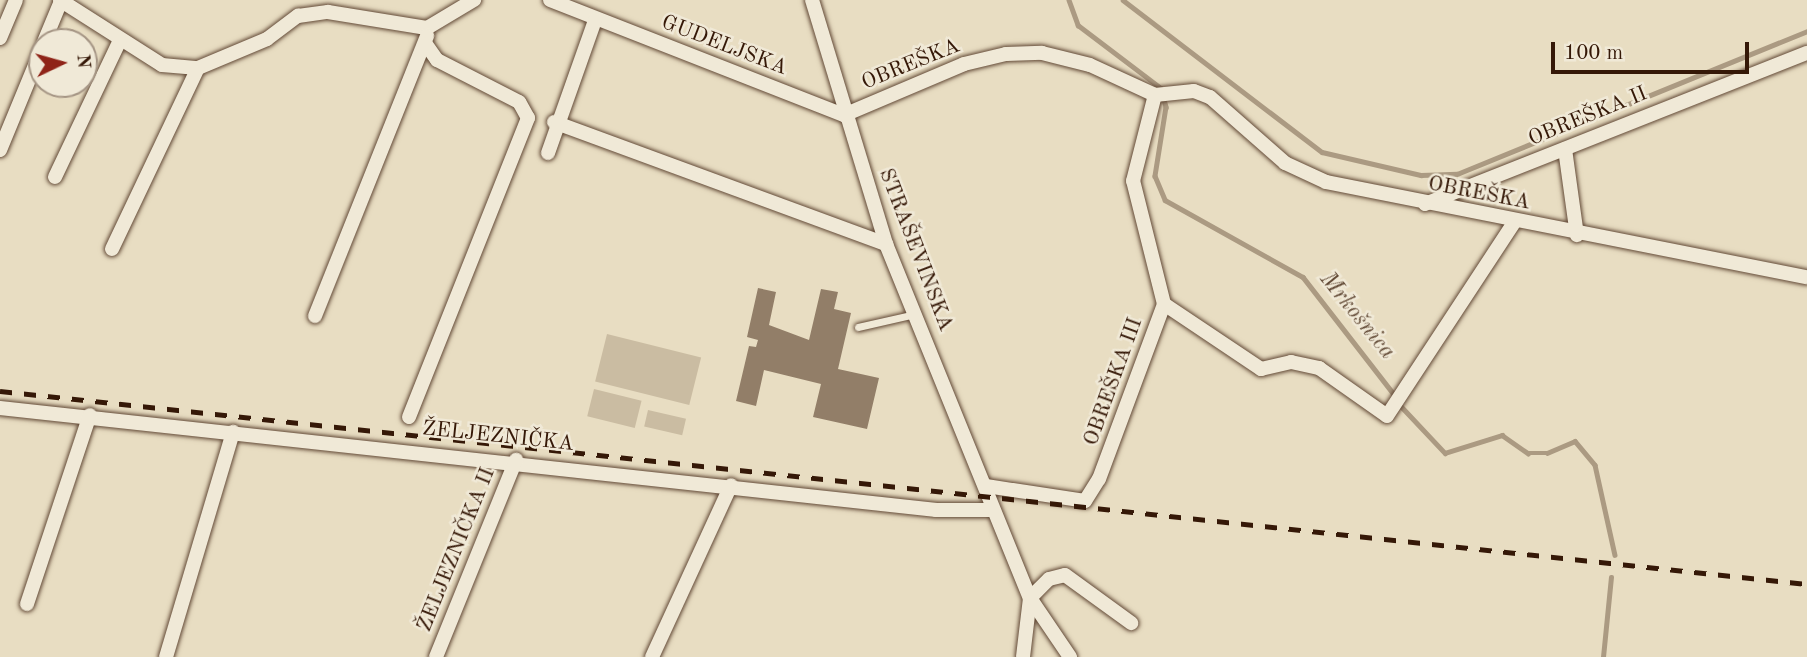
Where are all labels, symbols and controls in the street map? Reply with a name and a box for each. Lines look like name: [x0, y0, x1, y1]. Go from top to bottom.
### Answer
street label: GUDELJSKA: [658, 10, 790, 82]
north arrow: [28, 28, 98, 98]
scale bar: [1555, 28, 1753, 72]
street label: OBREŠKA: [858, 34, 964, 96]
text: 100 m: [1564, 43, 1623, 64]
text: N: [72, 53, 93, 69]
street label: OBREŠKA II: [1525, 82, 1651, 152]
street label: STRAŠEVINSKA: [872, 165, 958, 335]
street label: OBREŠKA: [1426, 172, 1532, 216]
water label: Mrkošnica: [1313, 267, 1401, 365]
street label: OBREŠKA III: [1079, 315, 1149, 449]
street label: ŽELJEZNIČKA: [421, 417, 575, 457]
street label: ŽELJEZNIČKA II: [413, 464, 501, 636]

